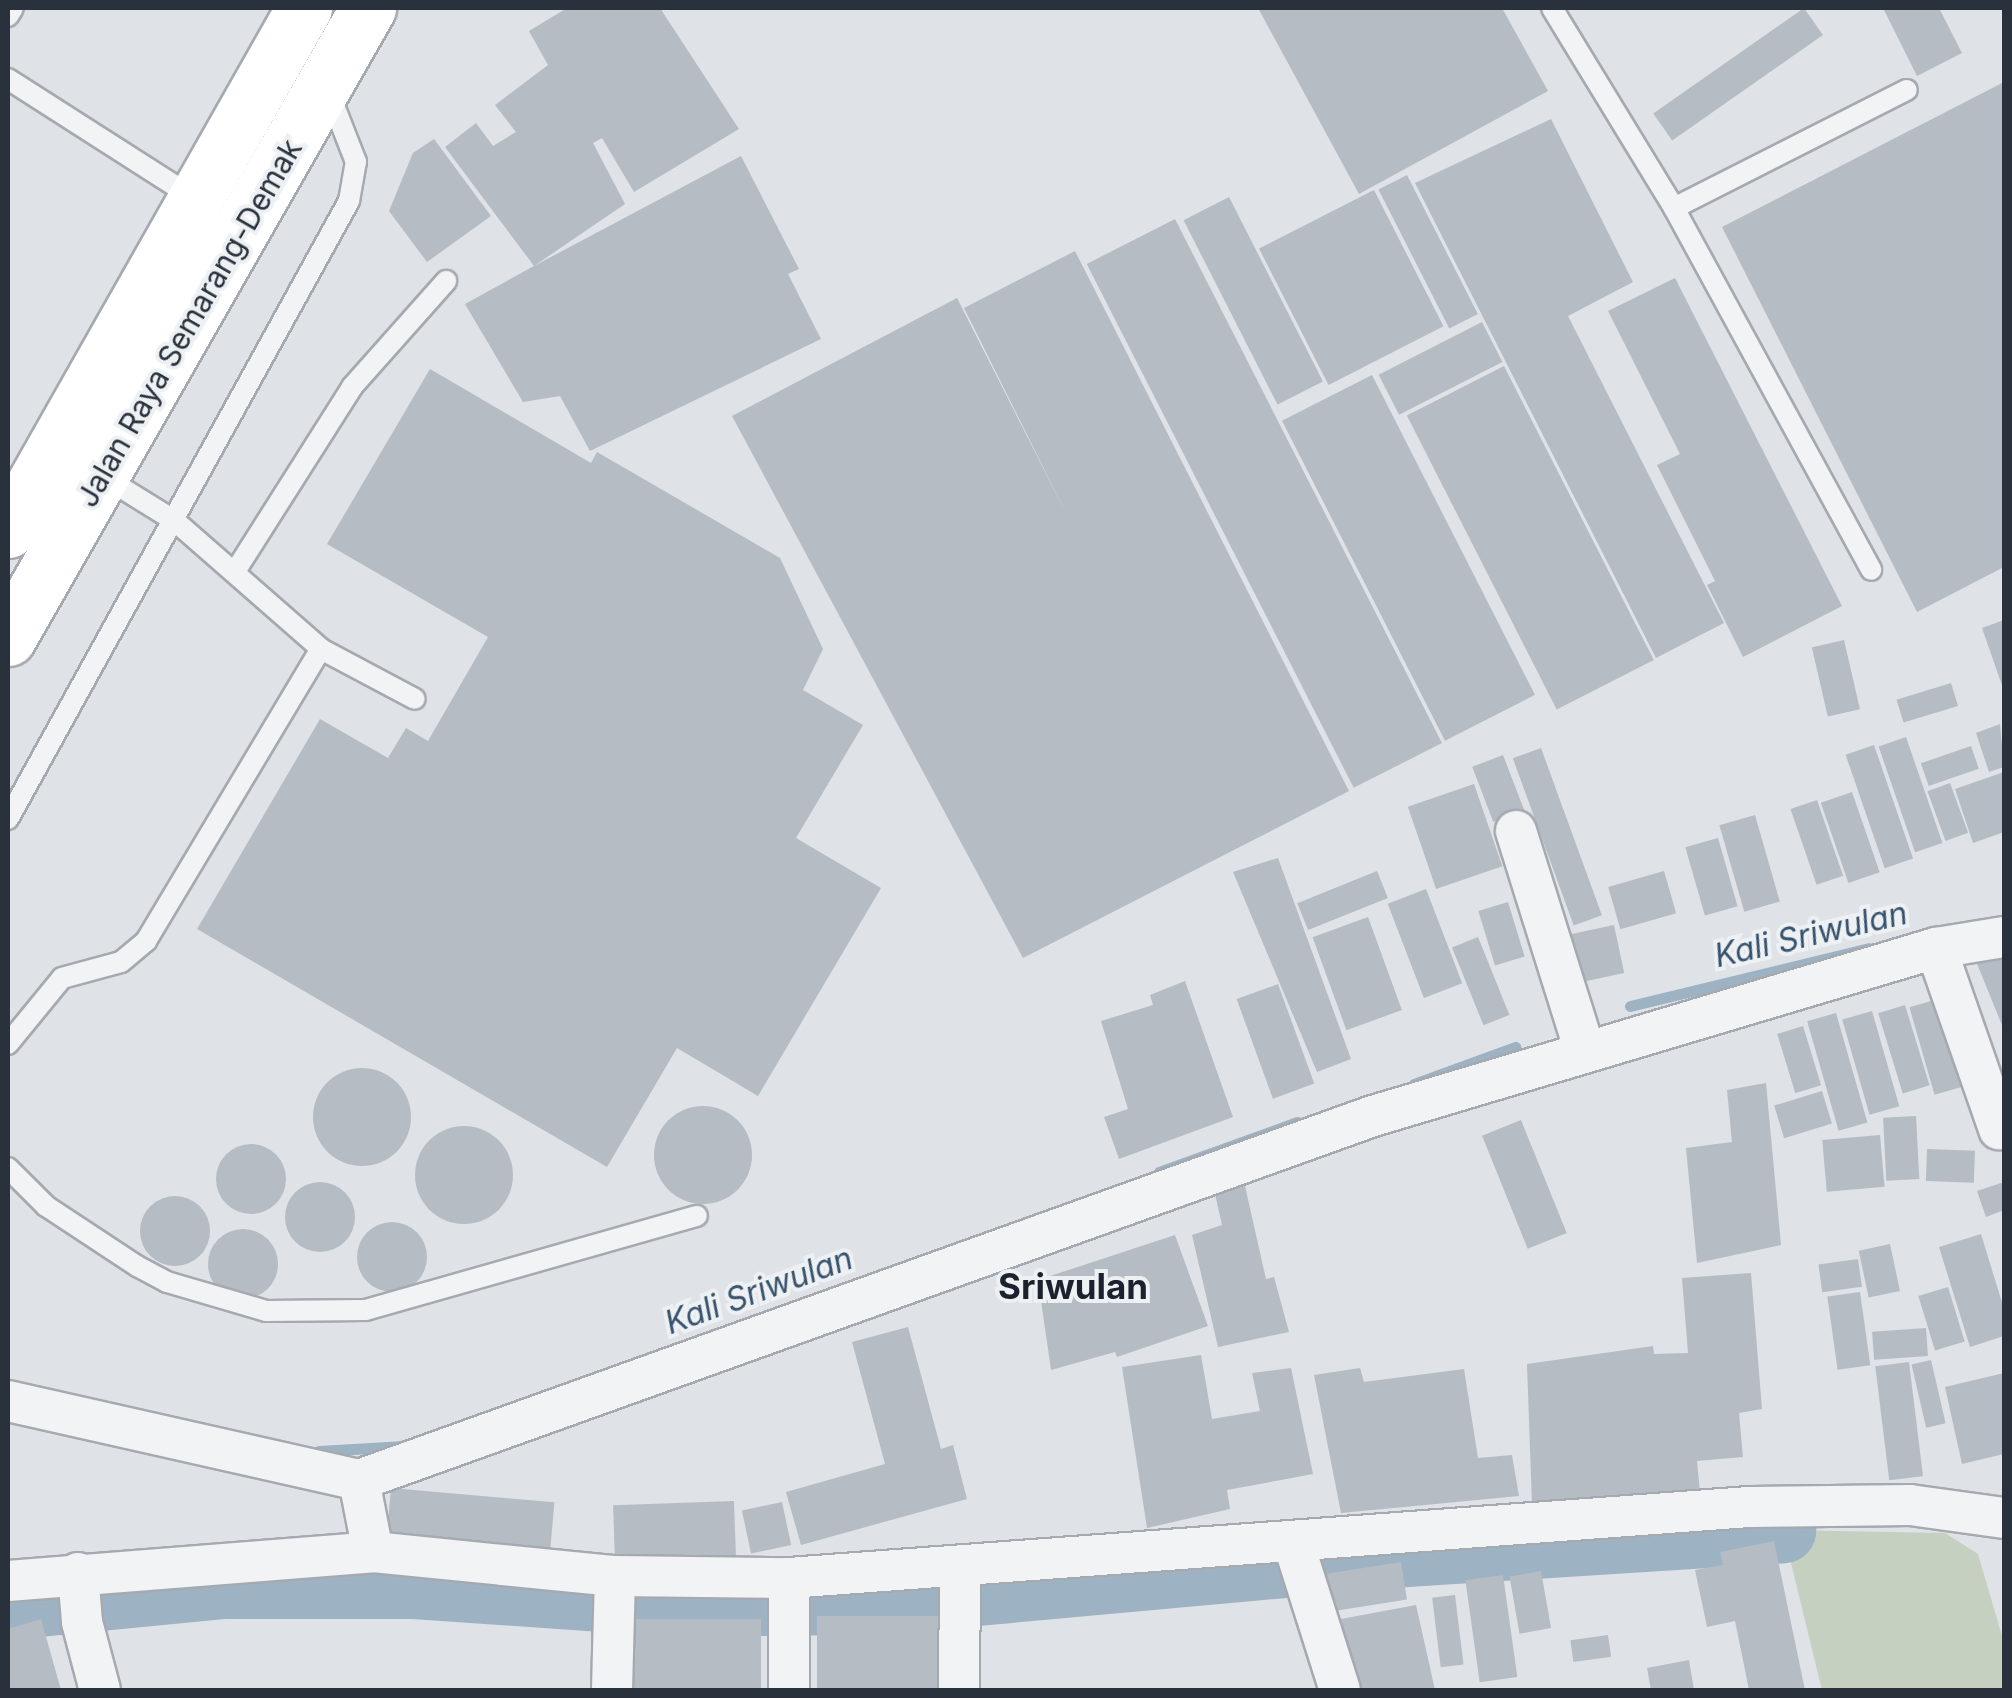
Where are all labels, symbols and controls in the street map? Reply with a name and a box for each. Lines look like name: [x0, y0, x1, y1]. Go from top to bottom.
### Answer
street label: Jalan Raya Semarang-Demak: [69, 133, 309, 513]
water label: Kali Sriwulan: [1711, 894, 1911, 976]
water label: Kali Sriwulan: [660, 1239, 858, 1343]
district label: Sriwulan: [998, 1265, 1148, 1307]

